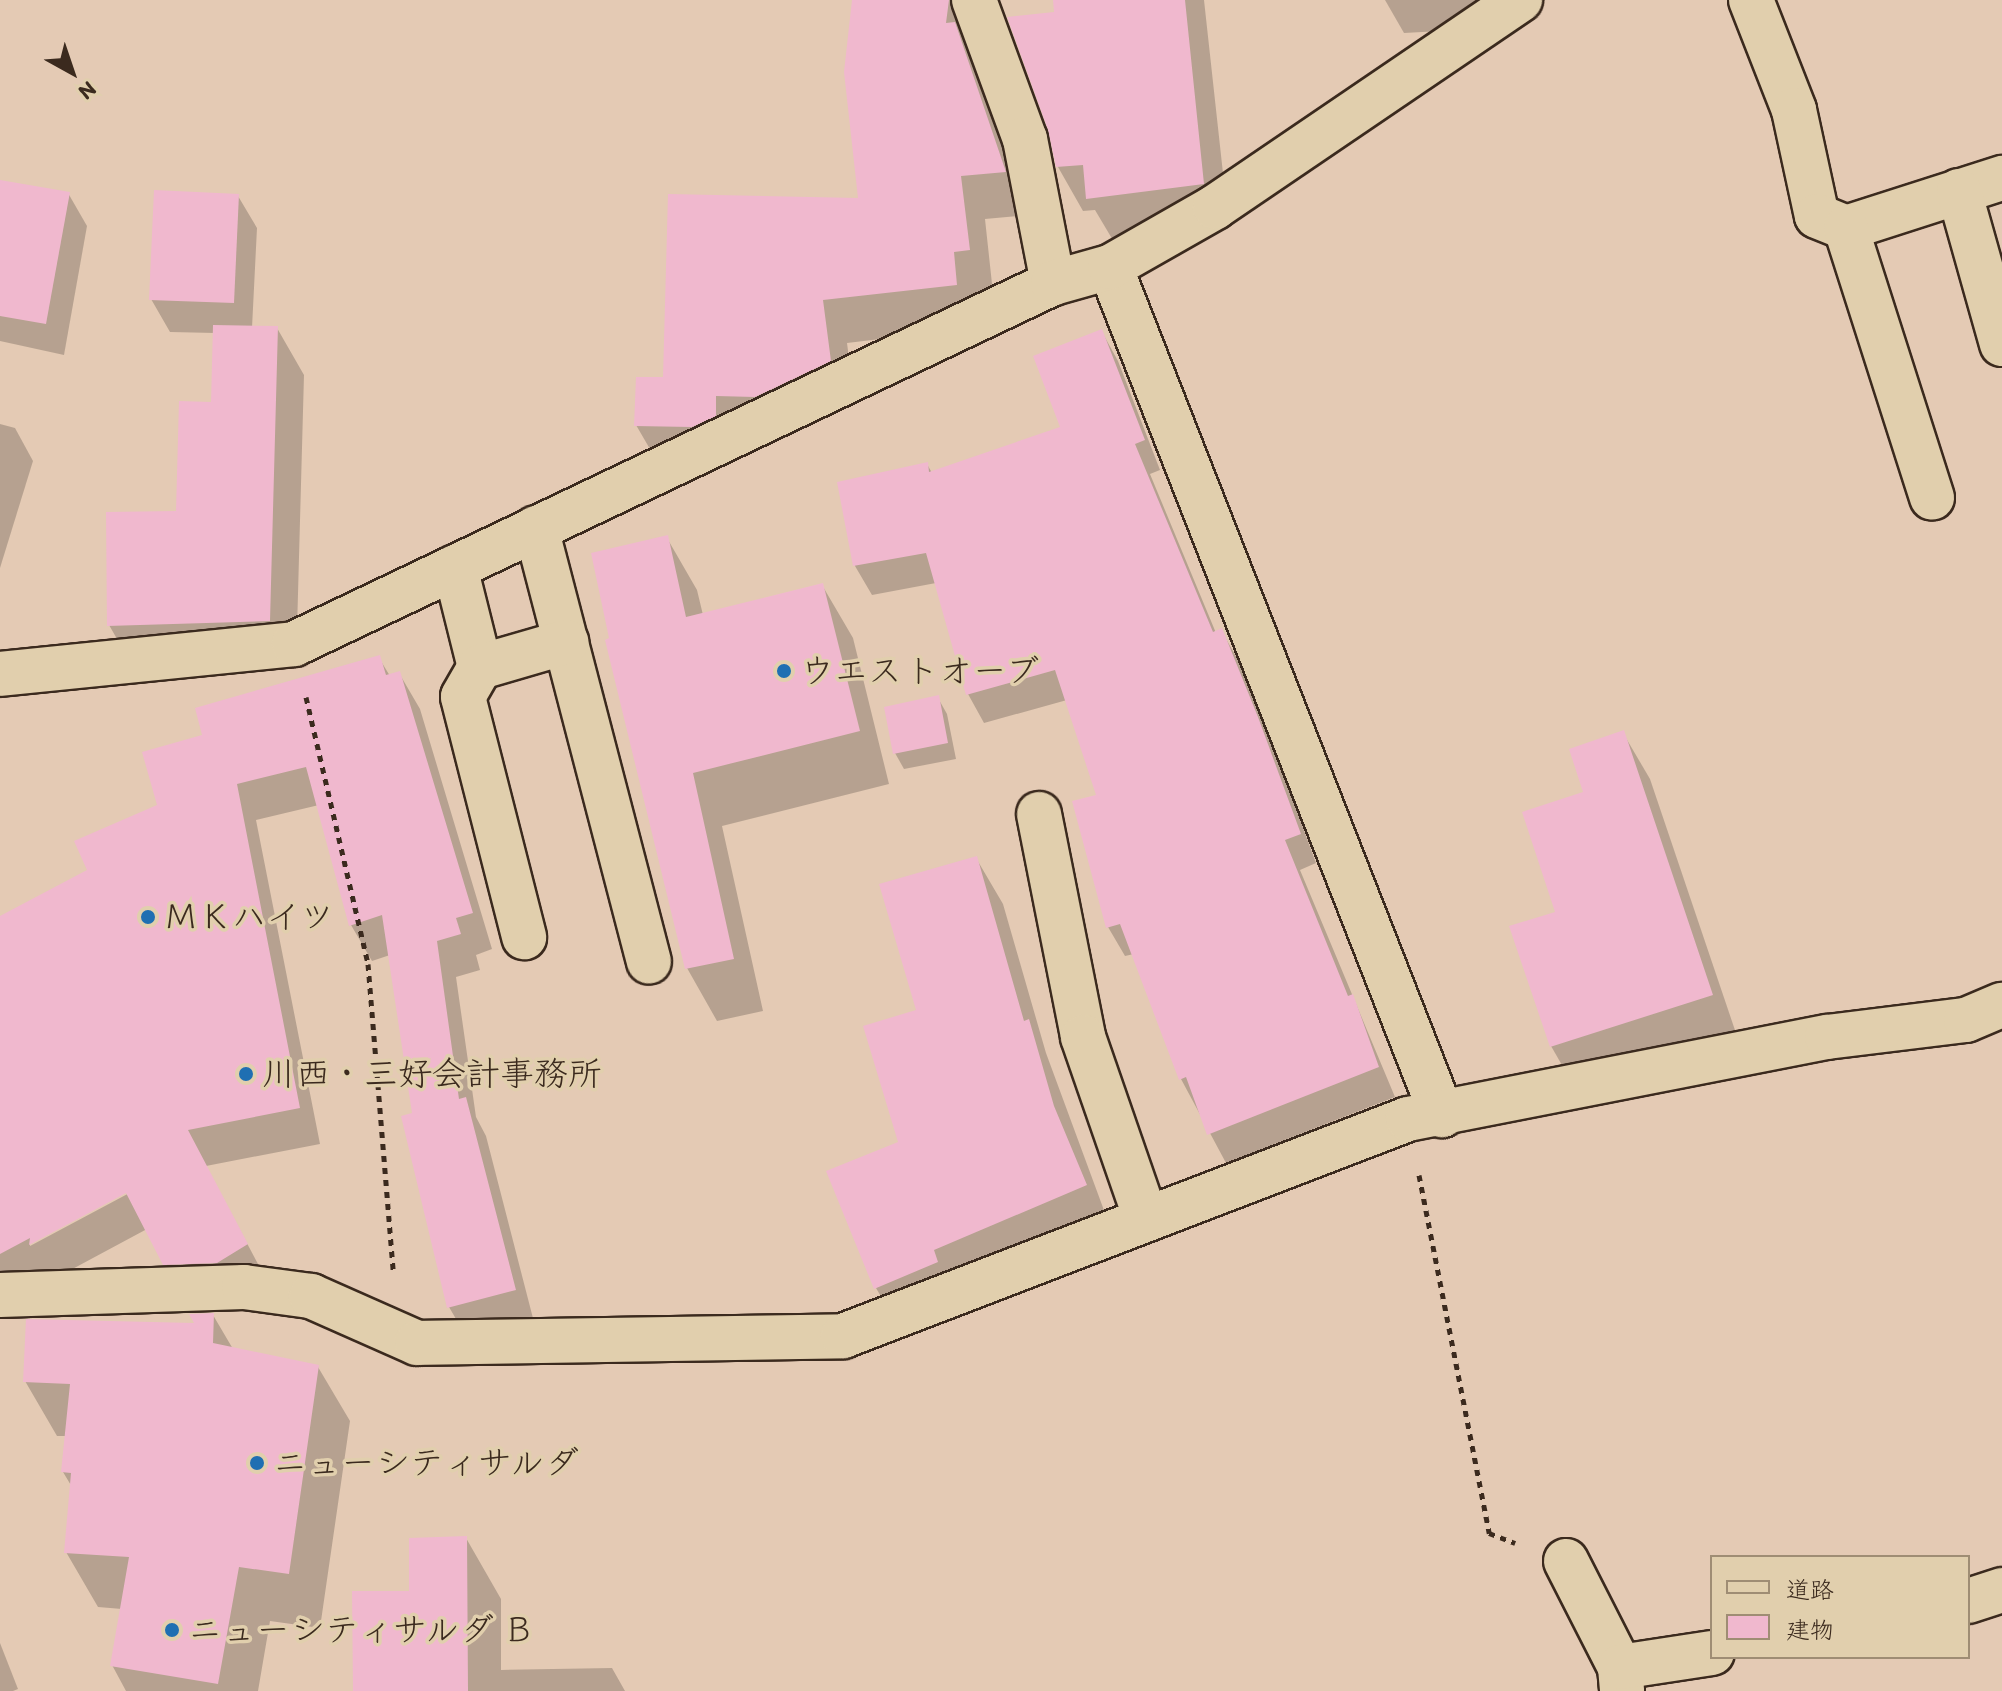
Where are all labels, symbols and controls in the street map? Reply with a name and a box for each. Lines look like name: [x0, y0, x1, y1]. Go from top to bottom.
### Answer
north arrow: [32, 32, 112, 112]
text: N: [73, 76, 102, 106]
place label: ウエストオーブ: [800, 651, 1038, 691]
marker: ウエストオーブ: [775, 662, 793, 680]
place label: ＭＫハイツ: [164, 897, 334, 937]
marker: ＭＫハイツ: [139, 908, 157, 926]
place label: 川西・三好会計事務所: [262, 1054, 602, 1094]
marker: 川西・三好会計事務所: [237, 1065, 255, 1083]
place label: ニューシティサルダ: [273, 1443, 579, 1483]
marker: ニューシティサルダ: [248, 1454, 266, 1472]
legend: [1710, 1555, 1970, 1659]
text: 道路: [1786, 1575, 1834, 1604]
place label: ニューシティサルダ Ｂ: [188, 1610, 536, 1650]
text: 建物: [1786, 1615, 1834, 1644]
marker: ニューシティサルダ Ｂ: [163, 1621, 181, 1639]

